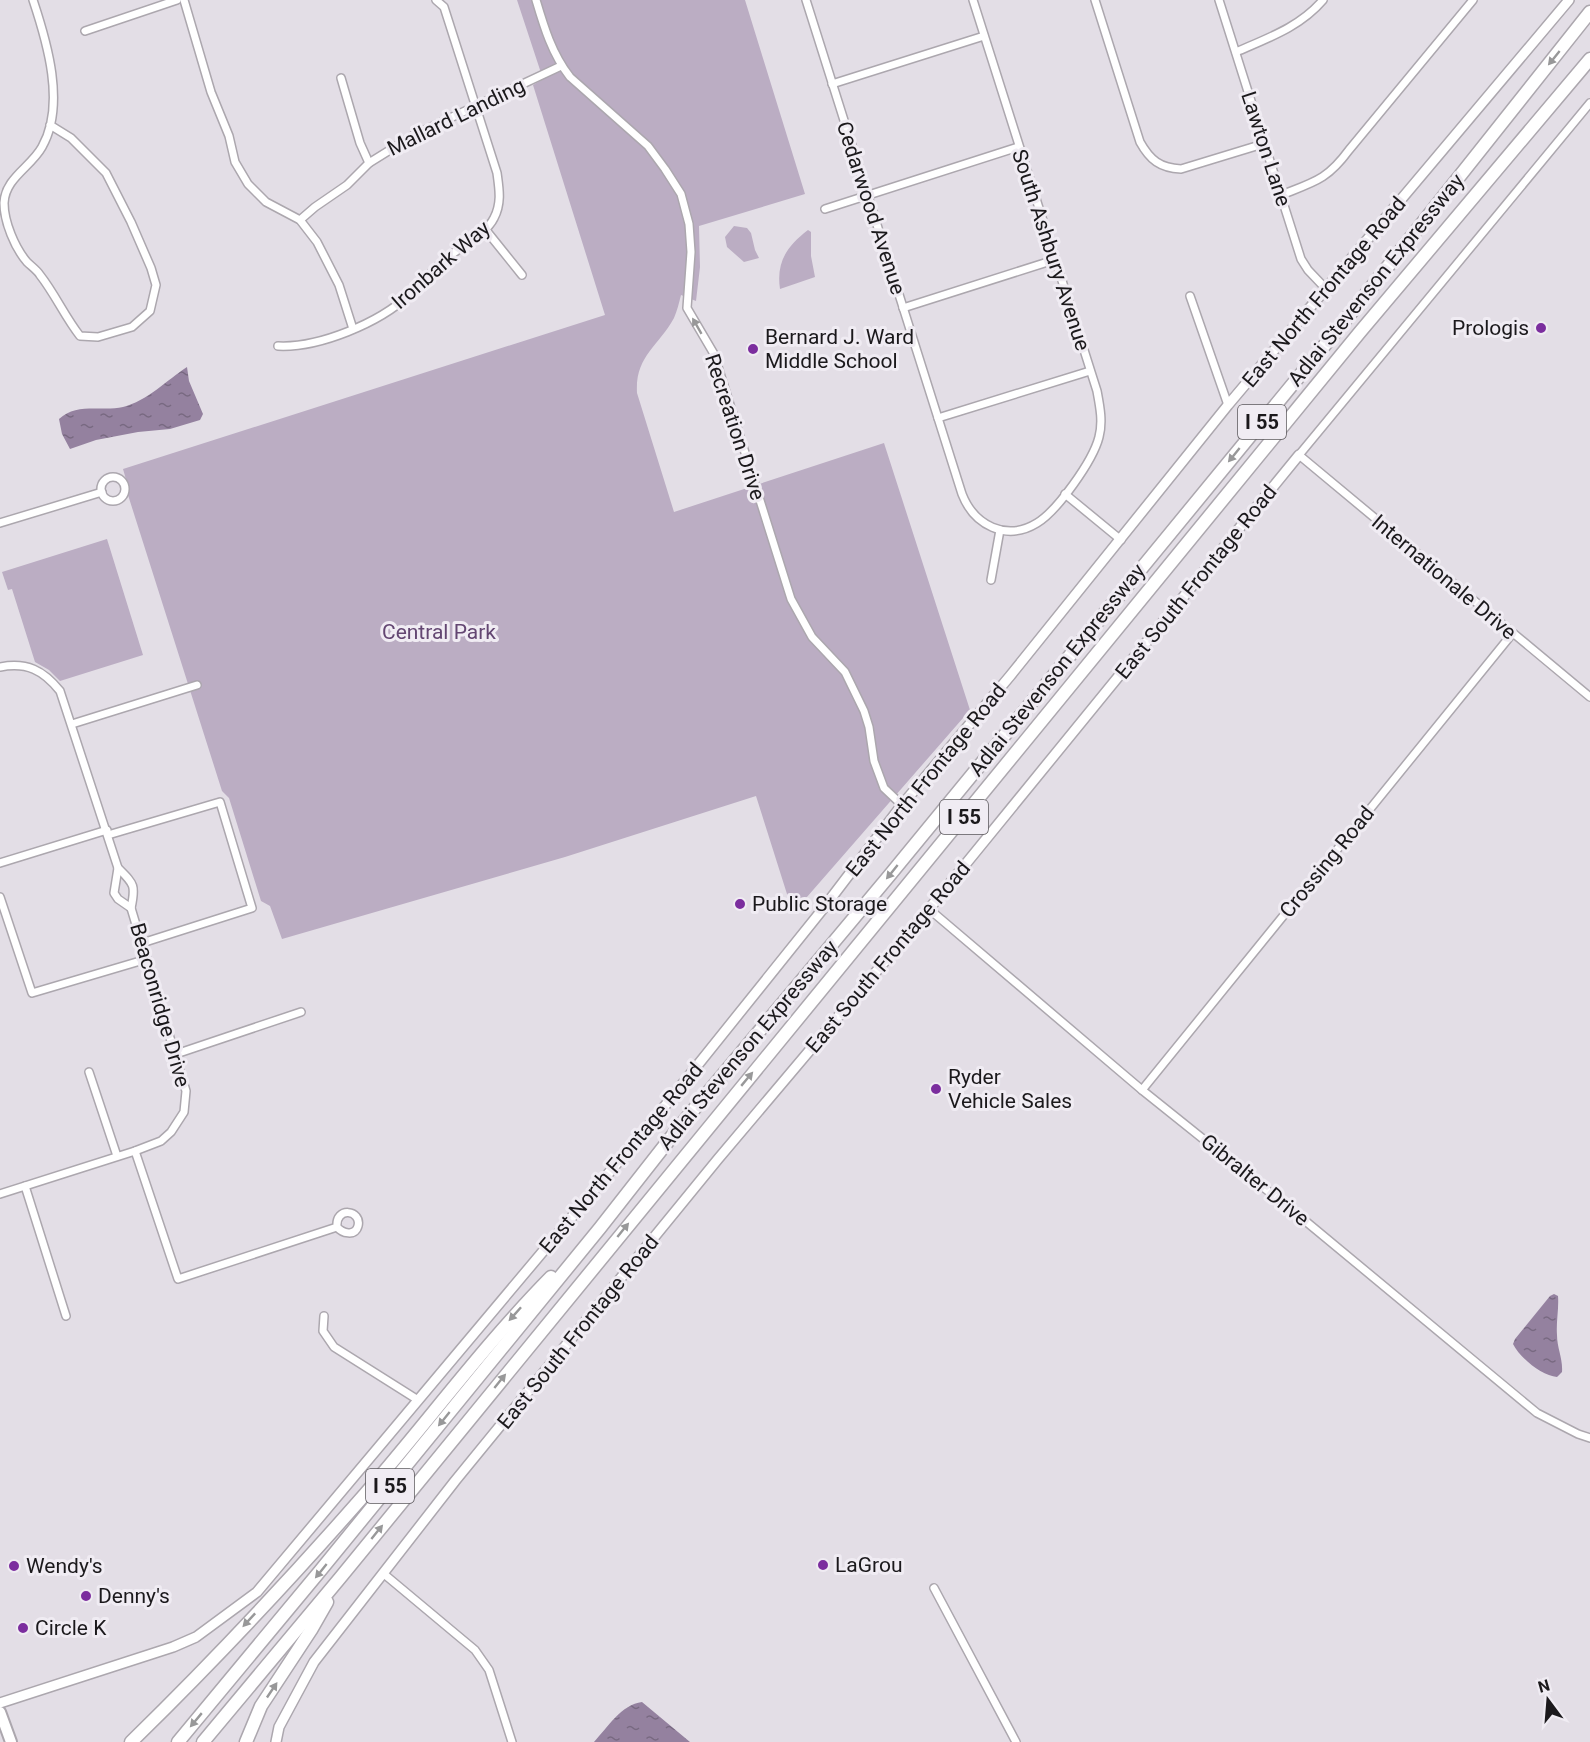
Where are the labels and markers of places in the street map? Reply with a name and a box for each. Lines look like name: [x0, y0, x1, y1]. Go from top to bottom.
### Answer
place label: Prologis: [1452, 316, 1529, 340]
marker: Prologis: [1534, 321, 1548, 335]
place label: Bernard J. Ward Middle School: [765, 325, 914, 373]
marker: Bernard J. Ward Middle School: [746, 342, 760, 356]
place label: Public Storage: [752, 892, 887, 916]
marker: Public Storage: [733, 897, 747, 911]
place label: Ryder Vehicle Sales: [948, 1065, 1072, 1113]
marker: Ryder Vehicle Sales: [929, 1082, 943, 1096]
place label: LaGrou: [835, 1553, 903, 1577]
place label: Wendy's: [26, 1554, 103, 1578]
marker: LaGrou: [816, 1558, 830, 1572]
marker: Wendy's: [7, 1559, 21, 1573]
place label: Denny's: [98, 1584, 170, 1608]
marker: Denny's: [79, 1589, 93, 1603]
place label: Circle K: [35, 1616, 107, 1640]
marker: Circle K: [16, 1621, 30, 1635]

